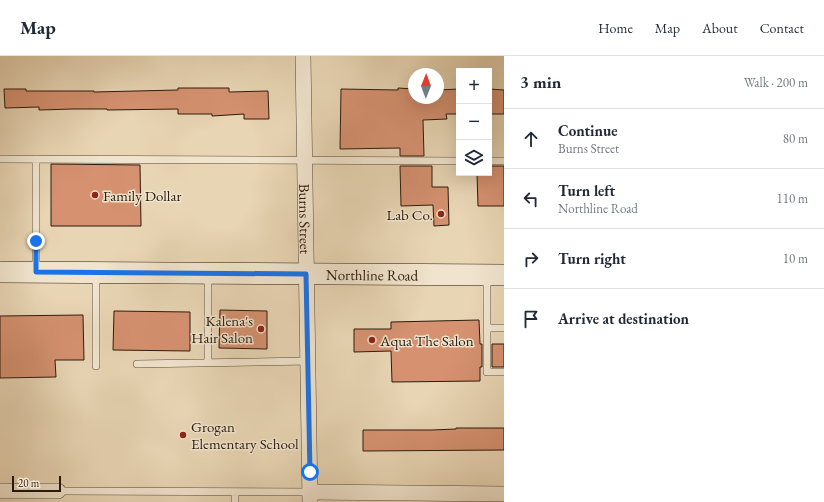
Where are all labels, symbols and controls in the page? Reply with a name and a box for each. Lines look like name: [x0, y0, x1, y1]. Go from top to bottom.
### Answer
text: Map: [20, 15, 56, 40]
text: Home: [598, 19, 633, 37]
text: Map: [655, 19, 680, 37]
text: About: [702, 19, 738, 37]
text: Contact: [760, 19, 804, 37]
north arrow: [408, 68, 444, 104]
map controls: [456, 68, 492, 176]
button: +: [456, 68, 492, 104]
text: 3 min: [520, 71, 561, 93]
text: Walk · 200 m: [744, 74, 808, 91]
button: −: [456, 104, 492, 140]
text: Continue: [558, 121, 618, 140]
icon: ahead: [520, 128, 542, 150]
text: 80 m: [783, 130, 808, 147]
button: layers: [456, 140, 492, 176]
text: Burns Street: [558, 140, 619, 157]
text: Turn left: [558, 181, 615, 200]
street label: Burns Street: [296, 184, 316, 255]
place label: Family Dollar: [103, 186, 181, 205]
icon: left: [520, 188, 542, 210]
marker: Family Dollar: [90, 190, 100, 200]
text: 110 m: [777, 190, 808, 207]
text: Northline Road: [558, 200, 638, 217]
place label: Lab Co.: [386, 205, 433, 224]
marker: Lab Co.: [436, 209, 446, 219]
route end: [27, 232, 45, 250]
icon: right: [520, 248, 542, 270]
text: Turn right: [558, 249, 626, 268]
text: 10 m: [783, 250, 808, 267]
street label: Northline Road: [326, 264, 419, 284]
icon: arrive: [520, 308, 542, 330]
text: Arrive at destination: [558, 309, 689, 328]
place label: Kalena's Hair Salon: [191, 311, 253, 347]
marker: Kalena's Hair Salon: [256, 324, 266, 334]
place label: Aqua The Salon: [379, 331, 474, 350]
marker: Aqua The Salon: [367, 335, 377, 345]
place label: Grogan Elementary School: [191, 417, 299, 453]
marker: Grogan Elementary School: [178, 430, 188, 440]
route start: [301, 463, 319, 481]
scale bar: [12, 474, 61, 493]
text: 20 m: [18, 476, 39, 490]

